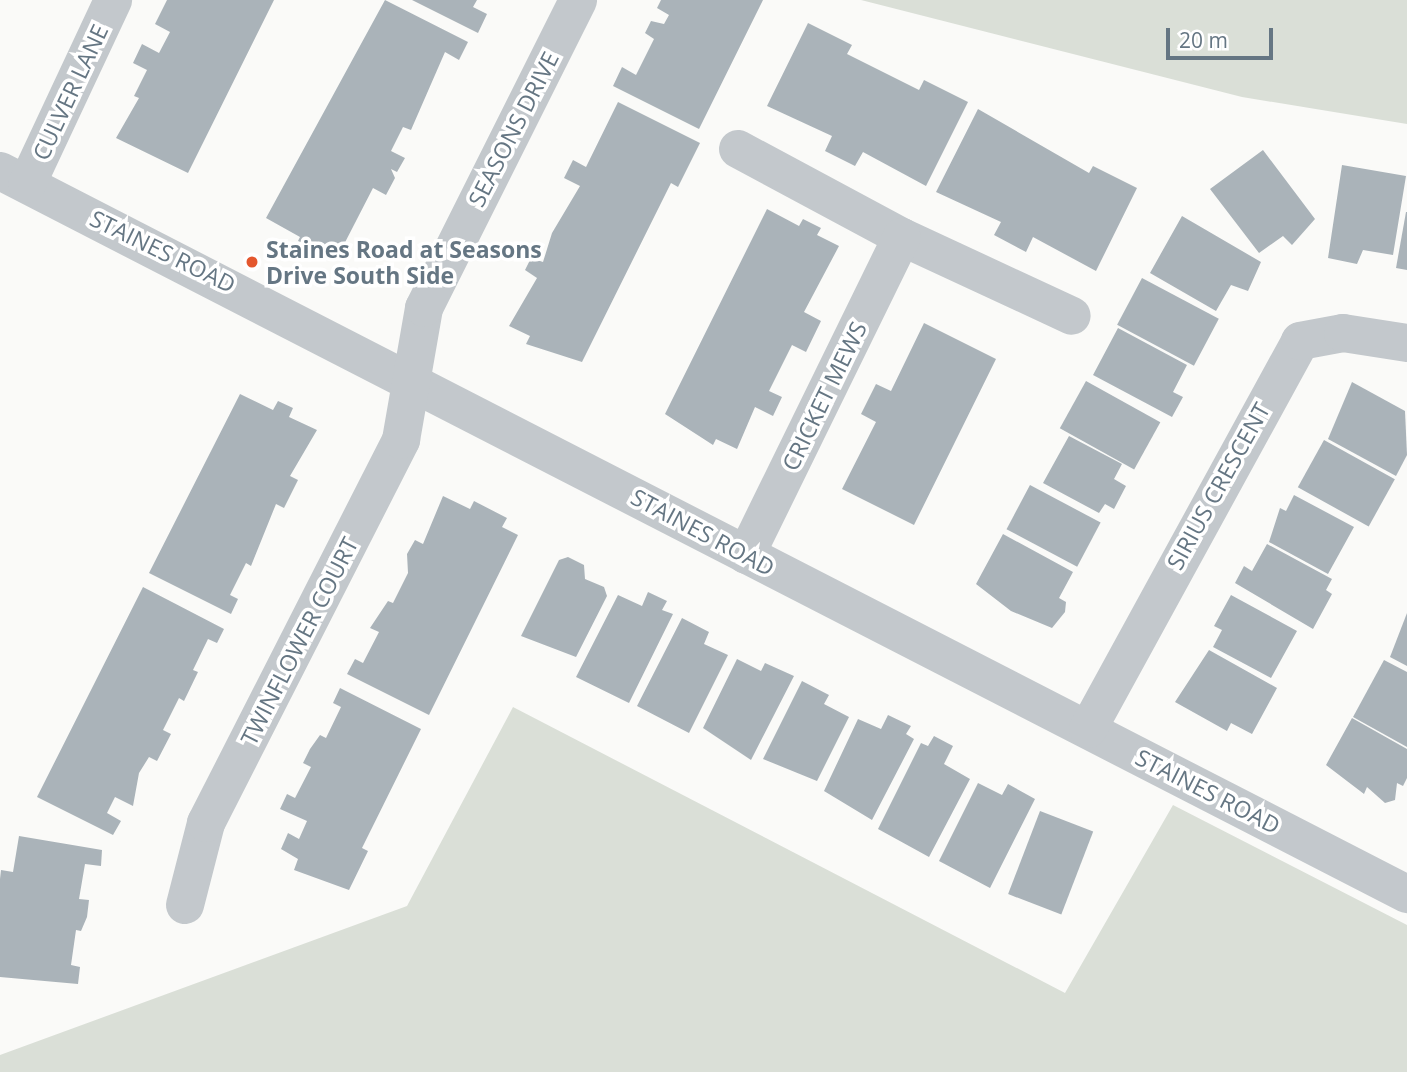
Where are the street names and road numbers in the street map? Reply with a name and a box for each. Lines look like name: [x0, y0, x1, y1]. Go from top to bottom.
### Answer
street label: CULVER LANE: [27, 20, 113, 164]
street label: SEASONS DRIVE: [462, 47, 564, 211]
street label: STAINES ROAD: [86, 204, 240, 298]
street label: CRICKET MEWS: [776, 317, 872, 475]
street label: SIRIUS CRESCENT: [1161, 398, 1275, 574]
street label: STAINES ROAD: [627, 483, 779, 581]
street label: TWINFLOWER COURT: [235, 532, 363, 750]
street label: STAINES ROAD: [1131, 743, 1285, 839]

